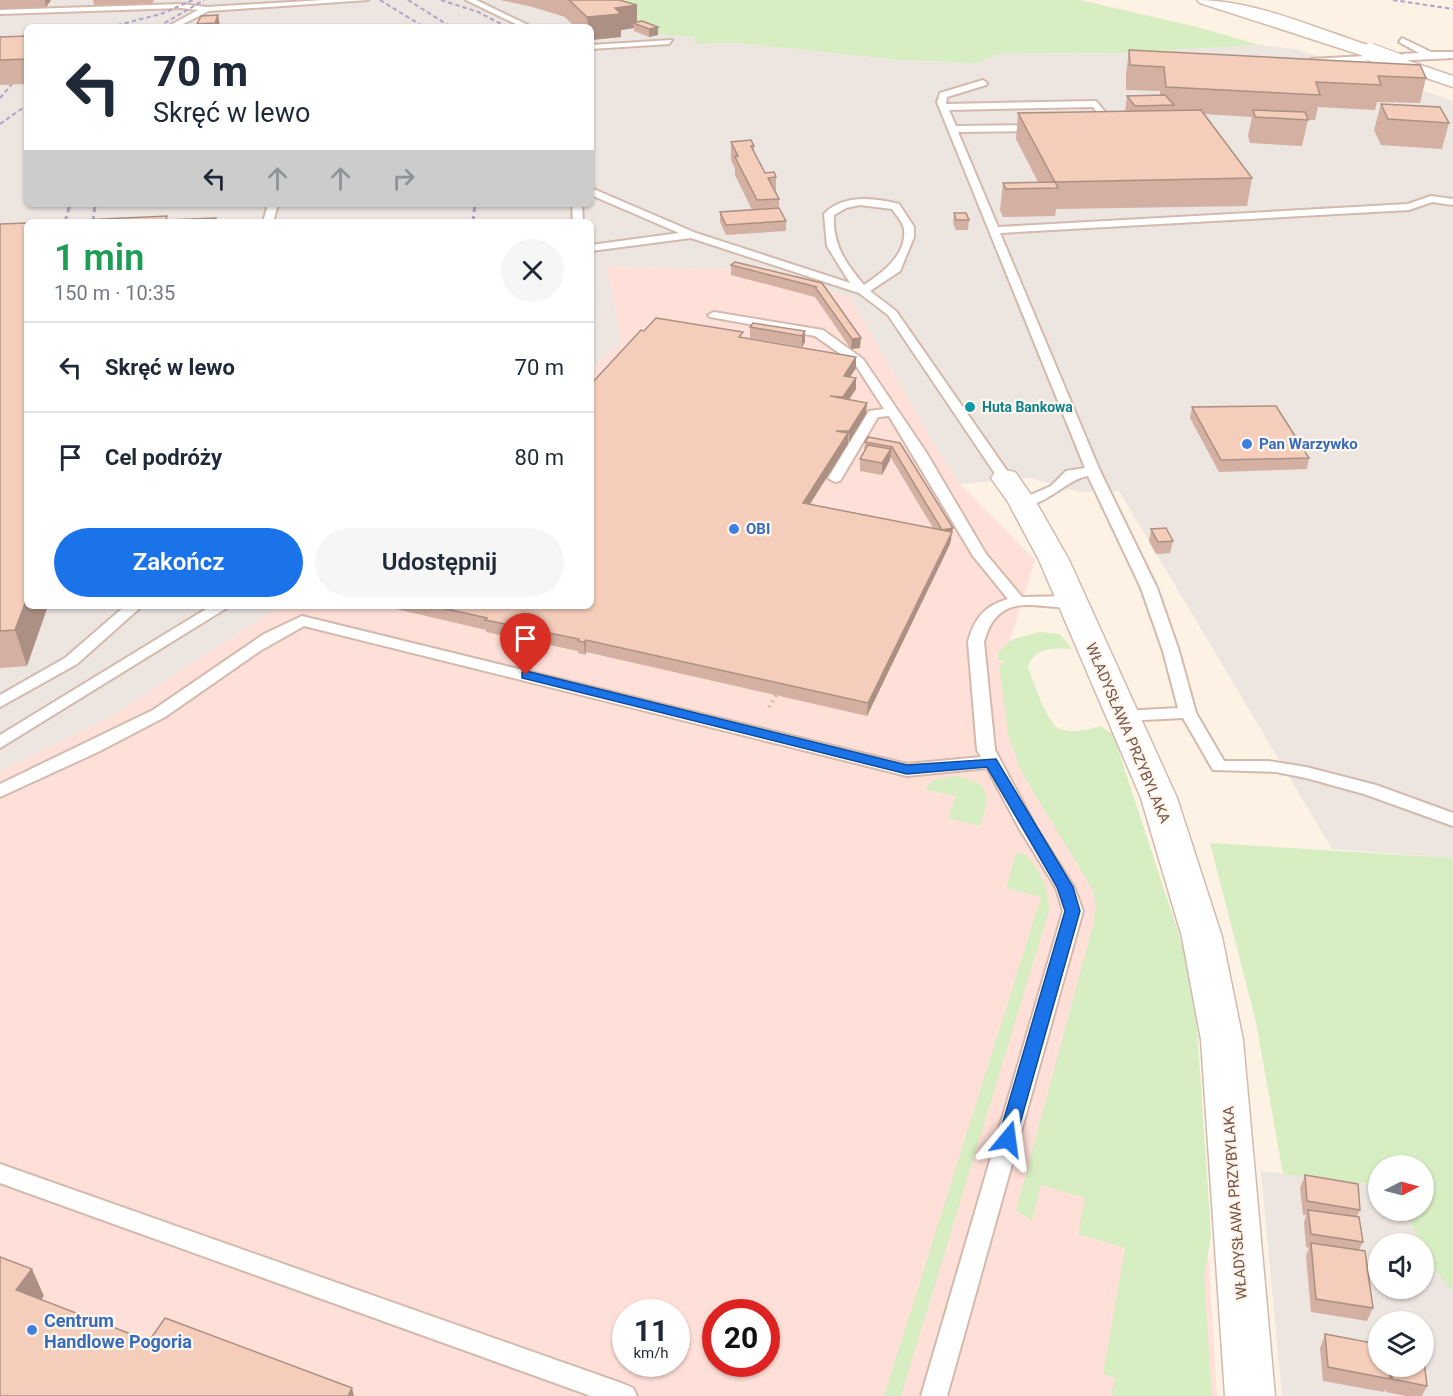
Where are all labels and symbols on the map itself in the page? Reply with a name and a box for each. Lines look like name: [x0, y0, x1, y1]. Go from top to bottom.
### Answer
place label: Huta Bankowa: [982, 399, 1073, 415]
marker: Huta Bankowa: [963, 400, 977, 414]
place label: Pan Warzywko: [1259, 435, 1358, 453]
marker: Pan Warzywko: [1240, 437, 1254, 451]
place label: OBI: [746, 520, 770, 538]
marker: OBI: [727, 522, 741, 536]
pin: [500, 613, 551, 675]
street label: WŁADYSŁAWA PRZYBYLAKA: [1082, 640, 1174, 826]
street label: WŁADYSŁAWA PRZYBYLAKA: [1219, 1105, 1251, 1301]
position arrow: [976, 1107, 1040, 1171]
north arrow: [1368, 1155, 1434, 1221]
speed limit sign: 20: [702, 1299, 780, 1377]
place label: Centrum Handlowe Pogoria: [44, 1310, 192, 1352]
marker: Centrum Handlowe Pogoria: [25, 1323, 39, 1337]

